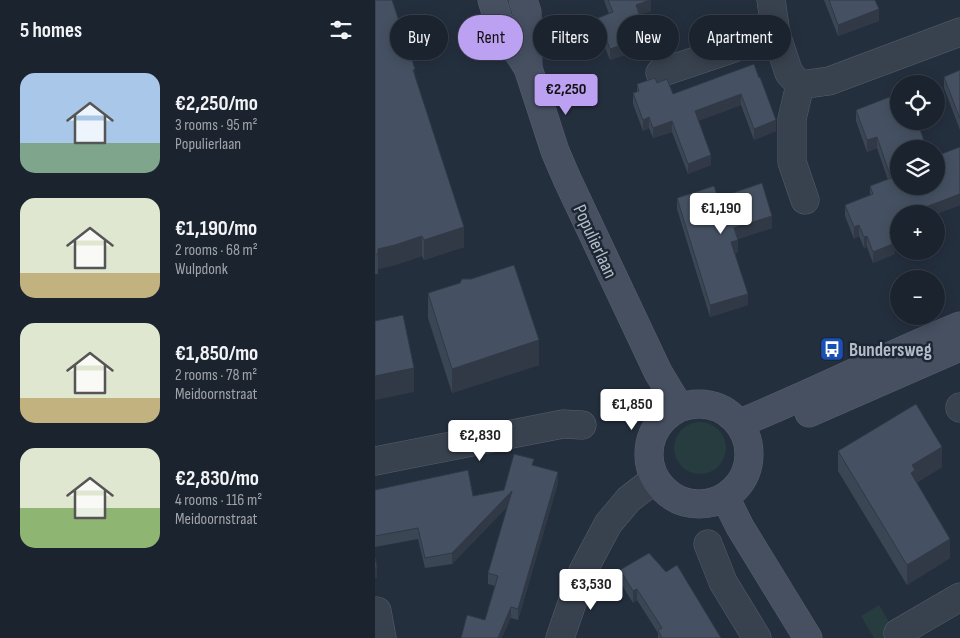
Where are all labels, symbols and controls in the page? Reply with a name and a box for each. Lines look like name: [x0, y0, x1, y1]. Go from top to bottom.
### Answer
chip: Buy: [390, 15, 448, 60]
chip: Rent: [458, 15, 523, 60]
chip: Filters: [533, 15, 607, 60]
chip: New: [617, 15, 679, 60]
chip: Apartment: [689, 15, 791, 60]
icon: filters: [327, 16, 355, 44]
text: 5 homes: [20, 18, 82, 43]
pin: €2,250: [525, 74, 607, 116]
map controls: [890, 75, 945, 325]
button: locate: [890, 75, 945, 130]
text: €2,250: [546, 80, 586, 99]
text: €2,250/mo: [175, 91, 258, 116]
icon: home: [60, 93, 120, 153]
text: 3 rooms · 95 m²: [175, 116, 257, 135]
text: Populierlaan: [175, 135, 241, 154]
button: layers: [890, 140, 945, 195]
pin: €1,190: [680, 192, 762, 235]
text: €1,190: [701, 199, 741, 218]
street label: Populierlaan: [568, 201, 622, 282]
button: +: [890, 205, 945, 260]
text: €1,190/mo: [175, 216, 257, 241]
icon: home: [60, 218, 120, 278]
text: 2 rooms · 68 m²: [175, 241, 258, 260]
text: Wulpdonk: [175, 260, 228, 279]
button: −: [890, 270, 945, 325]
bus stop icon: Bundersweg: [819, 336, 845, 362]
place label: Bundersweg: [849, 339, 932, 362]
text: €1,850/mo: [175, 341, 258, 366]
icon: home: [60, 343, 120, 403]
text: 2 rooms · 78 m²: [175, 366, 257, 385]
text: Meidoornstraat: [175, 385, 257, 404]
pin: €1,850: [591, 388, 673, 431]
text: €1,850: [611, 395, 653, 414]
pin: €2,830: [439, 420, 521, 462]
text: €2,830: [459, 426, 501, 445]
text: €2,830/mo: [175, 466, 259, 491]
icon: home: [60, 468, 120, 528]
text: 4 rooms · 116 m²: [175, 491, 262, 510]
text: Meidoornstraat: [175, 510, 257, 529]
pin: €3,530: [550, 568, 632, 611]
text: €3,530: [570, 575, 612, 594]

